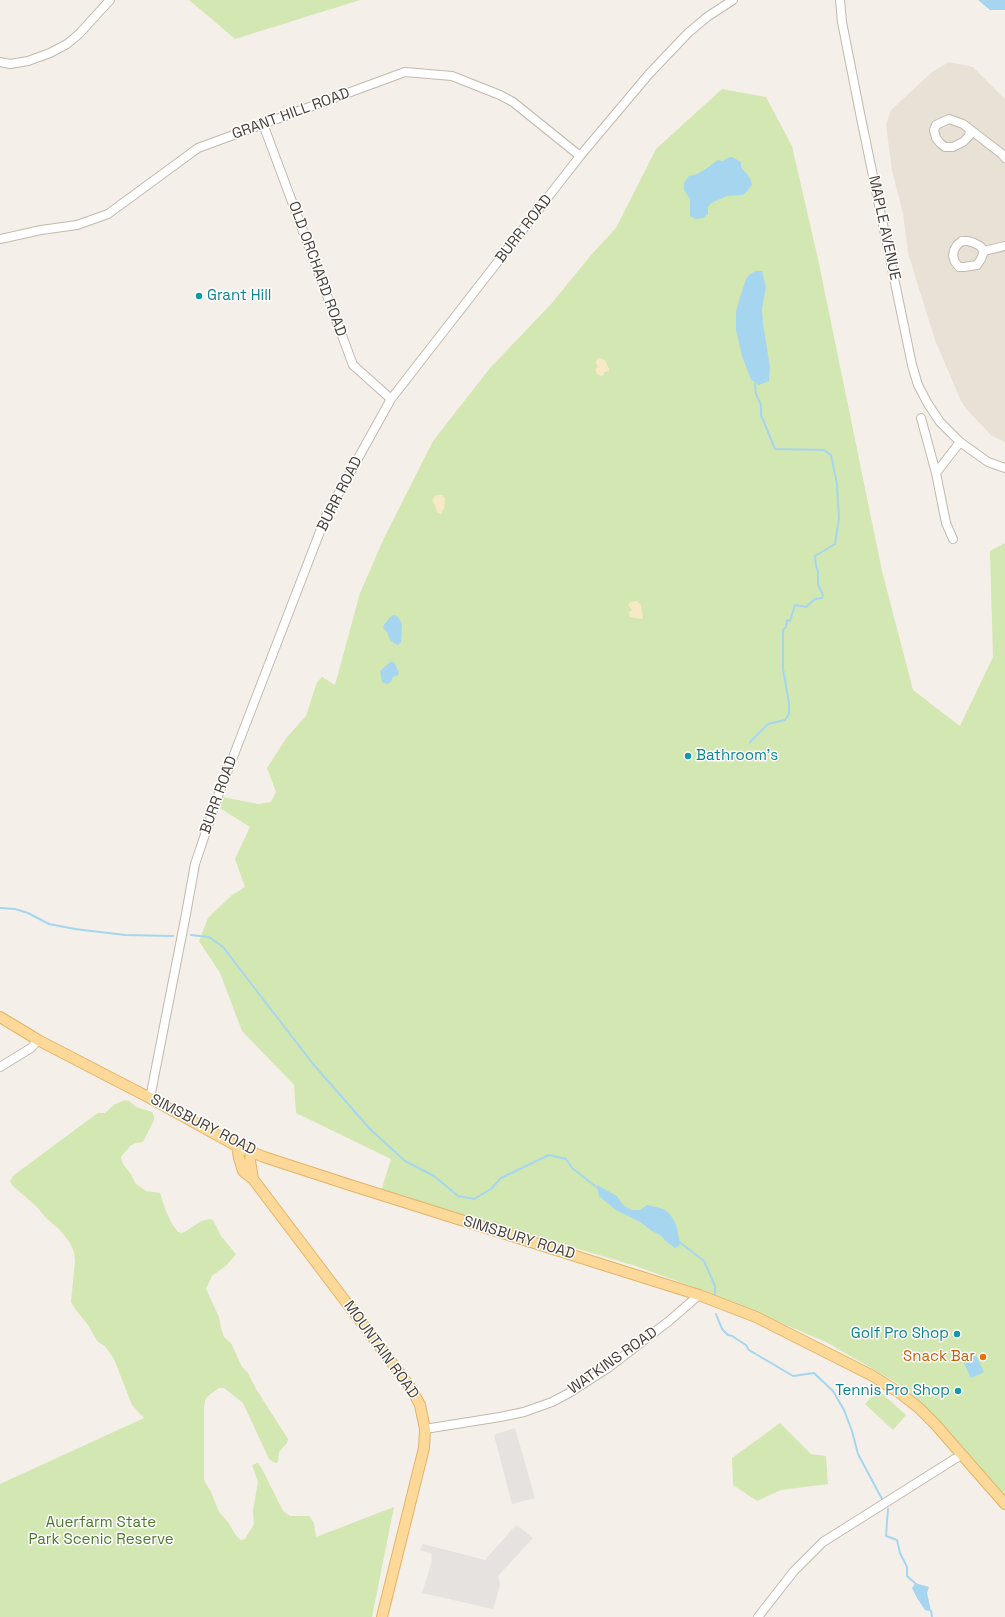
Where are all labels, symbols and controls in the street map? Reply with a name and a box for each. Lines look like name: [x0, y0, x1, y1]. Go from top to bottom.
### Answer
street label: GRANT HILL ROAD: [230, 84, 352, 144]
street label: MAPLE AVENUE: [864, 174, 904, 282]
street label: BURR ROAD: [492, 191, 556, 267]
street label: OLD ORCHARD ROAD: [284, 199, 350, 339]
place label: Grant Hill: [207, 287, 272, 305]
marker: Grant Hill: [194, 291, 204, 301]
street label: BURR ROAD: [313, 454, 367, 534]
place label: Bathroom's: [696, 747, 778, 765]
marker: Bathroom's: [683, 751, 693, 761]
street label: BURR ROAD: [197, 754, 241, 836]
street label: SIMSBURY ROAD: [147, 1091, 259, 1159]
street label: SIMSBURY ROAD: [461, 1212, 577, 1264]
street label: MOUNTAIN ROAD: [340, 1298, 422, 1402]
street label: WATKINS ROAD: [565, 1324, 661, 1398]
place label: Golf Pro Shop: [851, 1325, 949, 1343]
marker: Golf Pro Shop: [952, 1329, 962, 1339]
place label: Snack Bar: [903, 1348, 975, 1366]
marker: Snack Bar: [978, 1352, 988, 1362]
place label: Tennis Pro Shop: [835, 1382, 950, 1400]
marker: Tennis Pro Shop: [953, 1386, 963, 1396]
park label: Auerfarm State Park Scenic Reserve: [28, 1514, 174, 1549]

